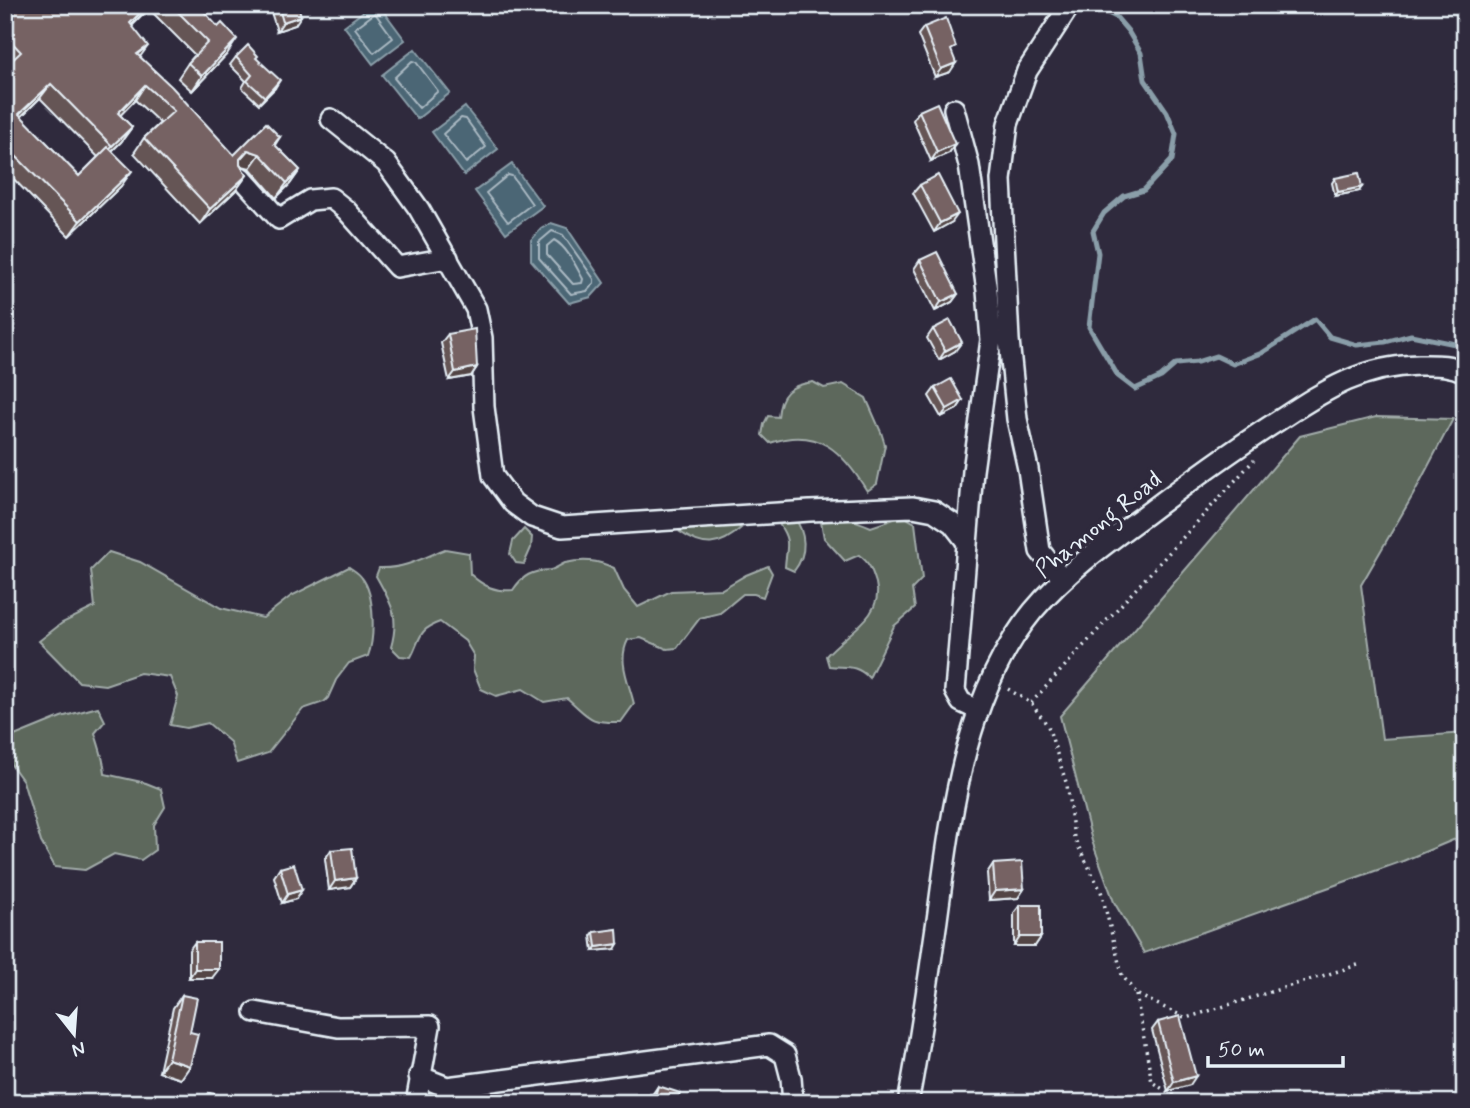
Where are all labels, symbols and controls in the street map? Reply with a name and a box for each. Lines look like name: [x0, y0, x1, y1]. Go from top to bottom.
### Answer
street label: Phamong Road: [1029, 465, 1171, 588]
north arrow: [38, 1000, 108, 1070]
scale bar: [1208, 1024, 1342, 1068]
text: N: [69, 1035, 88, 1063]
text: 50 m: [1218, 1036, 1265, 1064]

